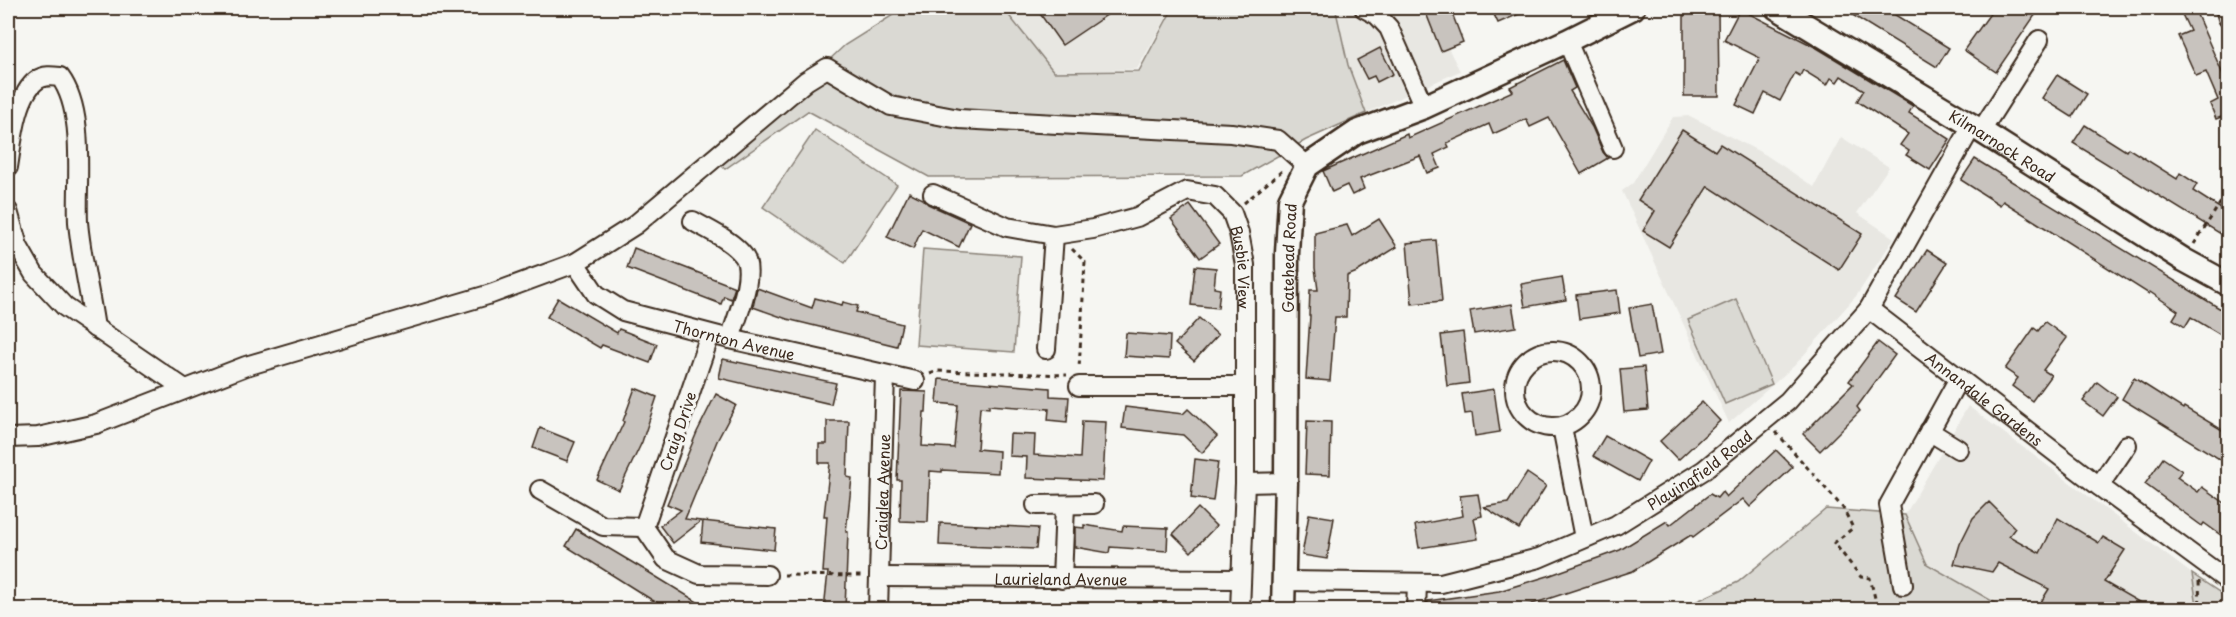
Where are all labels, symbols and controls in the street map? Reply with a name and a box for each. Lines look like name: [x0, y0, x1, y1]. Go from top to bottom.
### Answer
street label: Kilmarnock Road: [1945, 103, 2060, 187]
street label: Gatehead Road: [1275, 203, 1301, 313]
street label: Busbie View: [1226, 222, 1257, 309]
street label: Thornton Avenue: [671, 313, 797, 365]
street label: Annandale Gardens: [1921, 345, 2048, 451]
street label: Craig Drive: [653, 388, 701, 474]
street label: Playingfield Road: [1642, 424, 1757, 515]
street label: Craiglea Avenue: [868, 433, 895, 551]
street label: Laurieland Avenue: [994, 566, 1128, 590]

